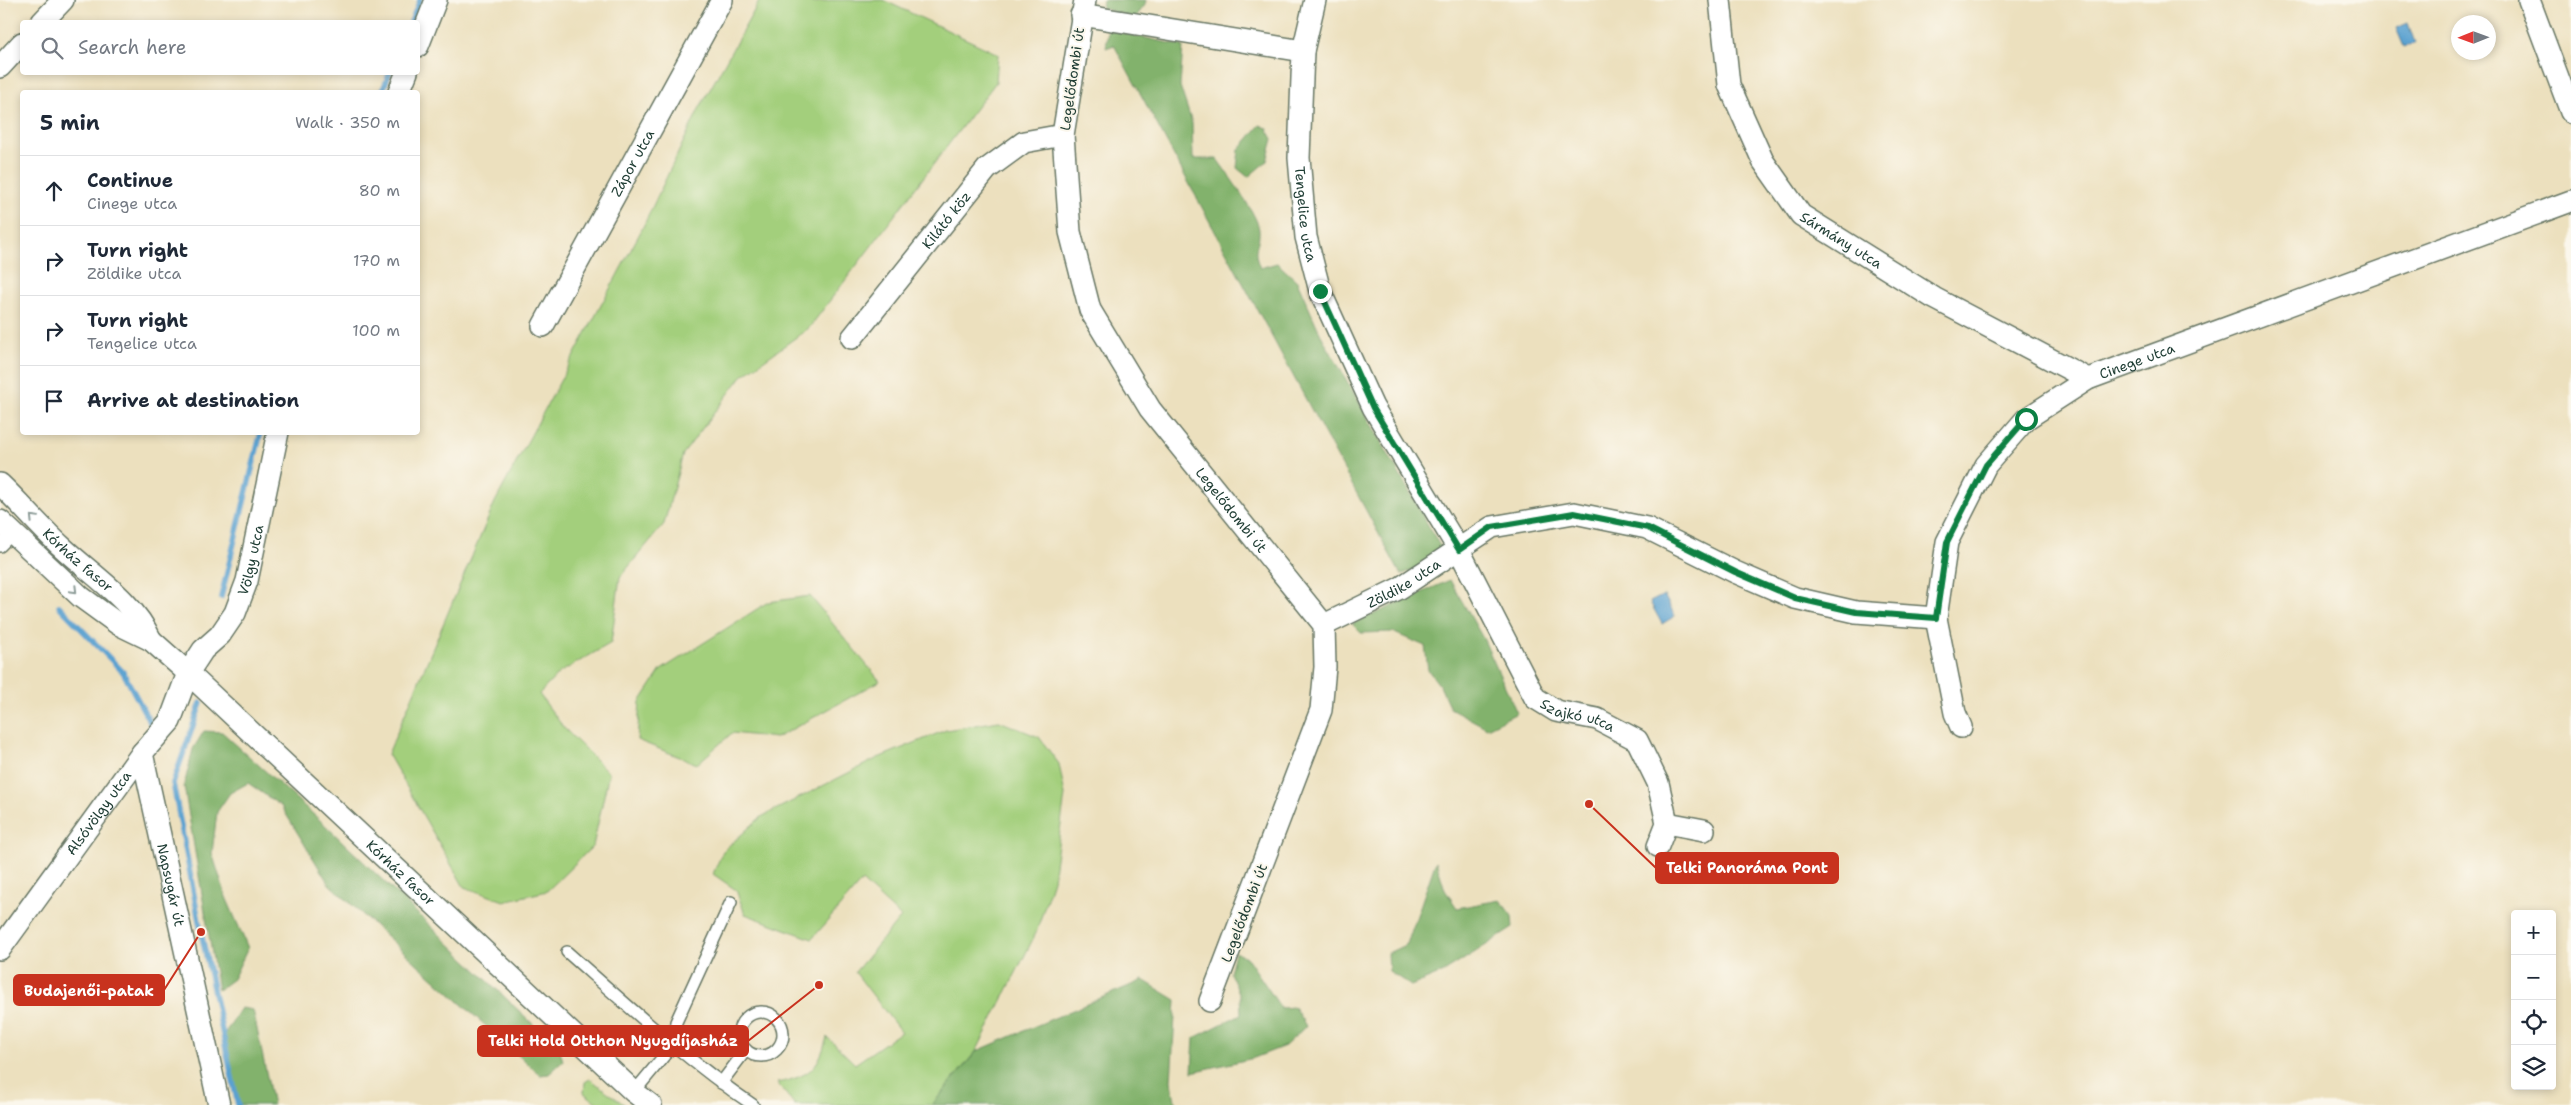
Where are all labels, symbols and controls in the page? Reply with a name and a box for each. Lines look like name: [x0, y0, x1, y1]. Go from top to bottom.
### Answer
north arrow: [2451, 15, 2496, 60]
search box: [20, 20, 420, 75]
street label: Legelődombi út: [1056, 26, 1088, 132]
icon: search: [38, 34, 66, 62]
text: Search here: [78, 35, 187, 60]
text: 5 min: [40, 109, 100, 137]
text: Walk · 350 m: [295, 112, 400, 133]
street label: Zápor utca: [607, 126, 658, 200]
street label: Tengelice utca: [1291, 166, 1321, 264]
text: Continue: [87, 168, 173, 193]
icon: ahead: [40, 177, 68, 205]
text: 80 m: [359, 180, 400, 201]
street label: Kilátó köz: [918, 188, 975, 252]
text: Cinege utca: [87, 193, 177, 214]
street label: Sármány utca: [1797, 208, 1886, 273]
text: Turn right: [87, 238, 188, 263]
icon: right: [40, 247, 68, 275]
text: 170 m: [353, 250, 400, 271]
text: Zöldike utca: [87, 263, 181, 284]
route end: [1309, 280, 1332, 303]
text: Turn right: [87, 308, 188, 333]
icon: right: [40, 317, 68, 345]
text: 100 m: [352, 320, 400, 341]
text: Tengelice utca: [87, 333, 197, 354]
street label: Cinege utca: [2097, 339, 2177, 383]
icon: arrive: [40, 387, 68, 415]
text: Arrive at destination: [87, 388, 299, 413]
route start: [2015, 408, 2038, 431]
street label: Legelődombi út: [1192, 464, 1271, 556]
one-way arrow: [30, 514, 39, 523]
street label: Völgy utca: [233, 523, 268, 598]
street label: Kórház fasor: [39, 524, 117, 596]
street label: Zöldike utca: [1364, 554, 1444, 612]
one-way arrow: [68, 585, 77, 594]
street label: Szajkó utca: [1537, 694, 1618, 736]
street label: Alsóvölgy utca: [62, 767, 135, 859]
street label: Kórház fasor: [362, 836, 439, 910]
street label: Napsugár út: [153, 842, 189, 928]
callout: Telki Panoráma Pont: [1656, 853, 1838, 883]
text: Telki Panoráma Pont: [1666, 858, 1828, 878]
street label: Legelődombi út: [1217, 861, 1271, 965]
map controls: [2511, 910, 2556, 1090]
button: +: [2511, 910, 2556, 955]
button: −: [2511, 955, 2556, 1000]
callout: Budajenői-patak: [14, 975, 164, 1005]
text: Budajenői-patak: [24, 981, 154, 1001]
button: locate: [2511, 1000, 2556, 1045]
callout: Telki Hold Otthon Nyugdíjasház: [478, 1026, 748, 1056]
text: Telki Hold Otthon Nyugdíjasház: [488, 1031, 738, 1051]
button: layers: [2511, 1045, 2556, 1090]

